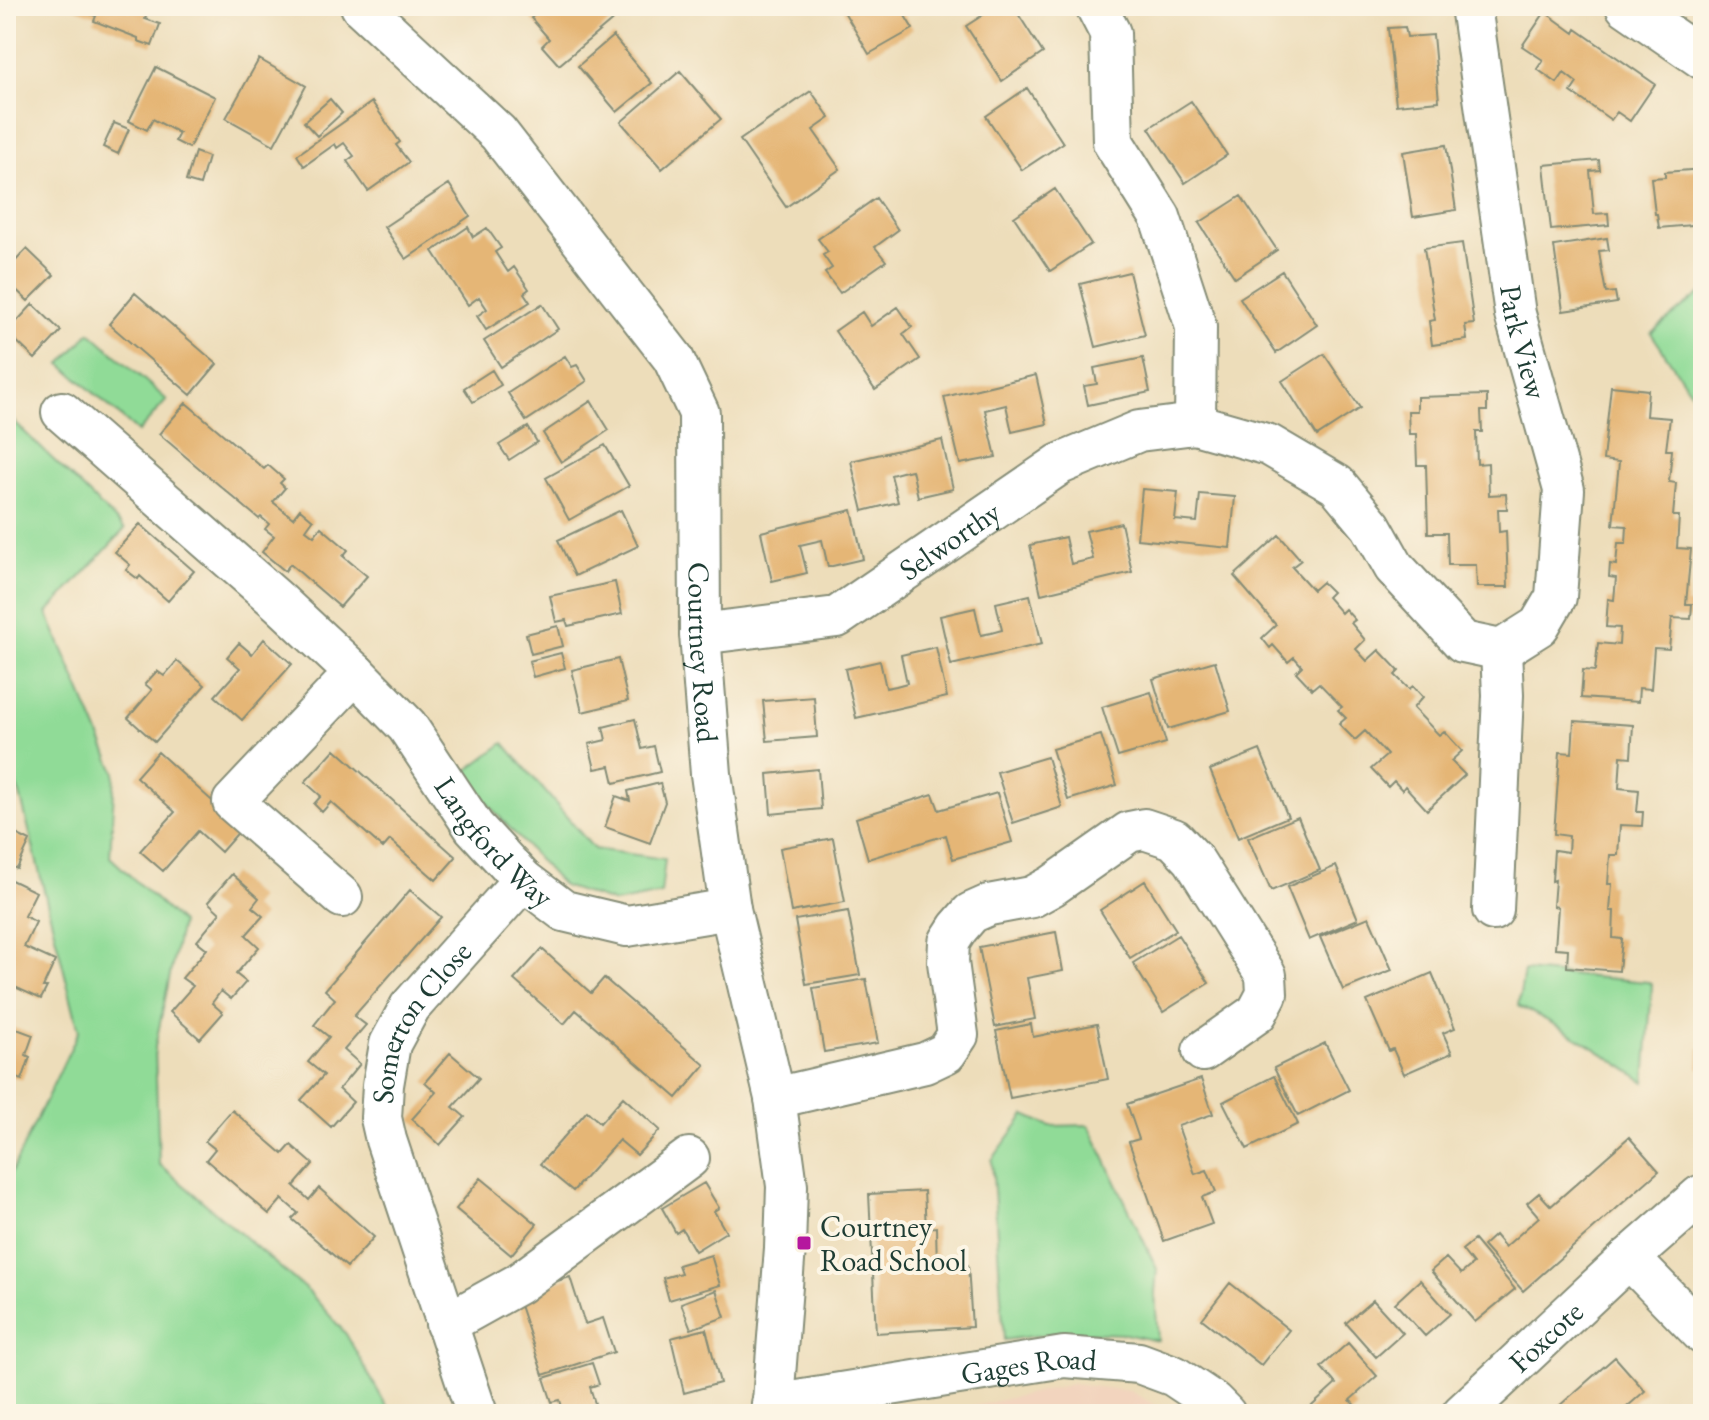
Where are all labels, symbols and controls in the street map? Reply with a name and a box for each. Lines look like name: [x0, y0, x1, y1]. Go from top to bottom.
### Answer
street label: Park View: [1492, 282, 1557, 404]
street label: Selworthy: [891, 491, 1008, 589]
street label: Courtney Road: [680, 562, 728, 745]
street label: Langford Way: [426, 769, 562, 916]
street label: Somerton Close: [362, 932, 479, 1105]
place label: Courtney Road School: [820, 1207, 967, 1280]
marker: Courtney Road School: [795, 1234, 813, 1252]
street label: Foxcote: [1500, 1292, 1591, 1380]
street label: Gages Road: [958, 1337, 1099, 1393]

